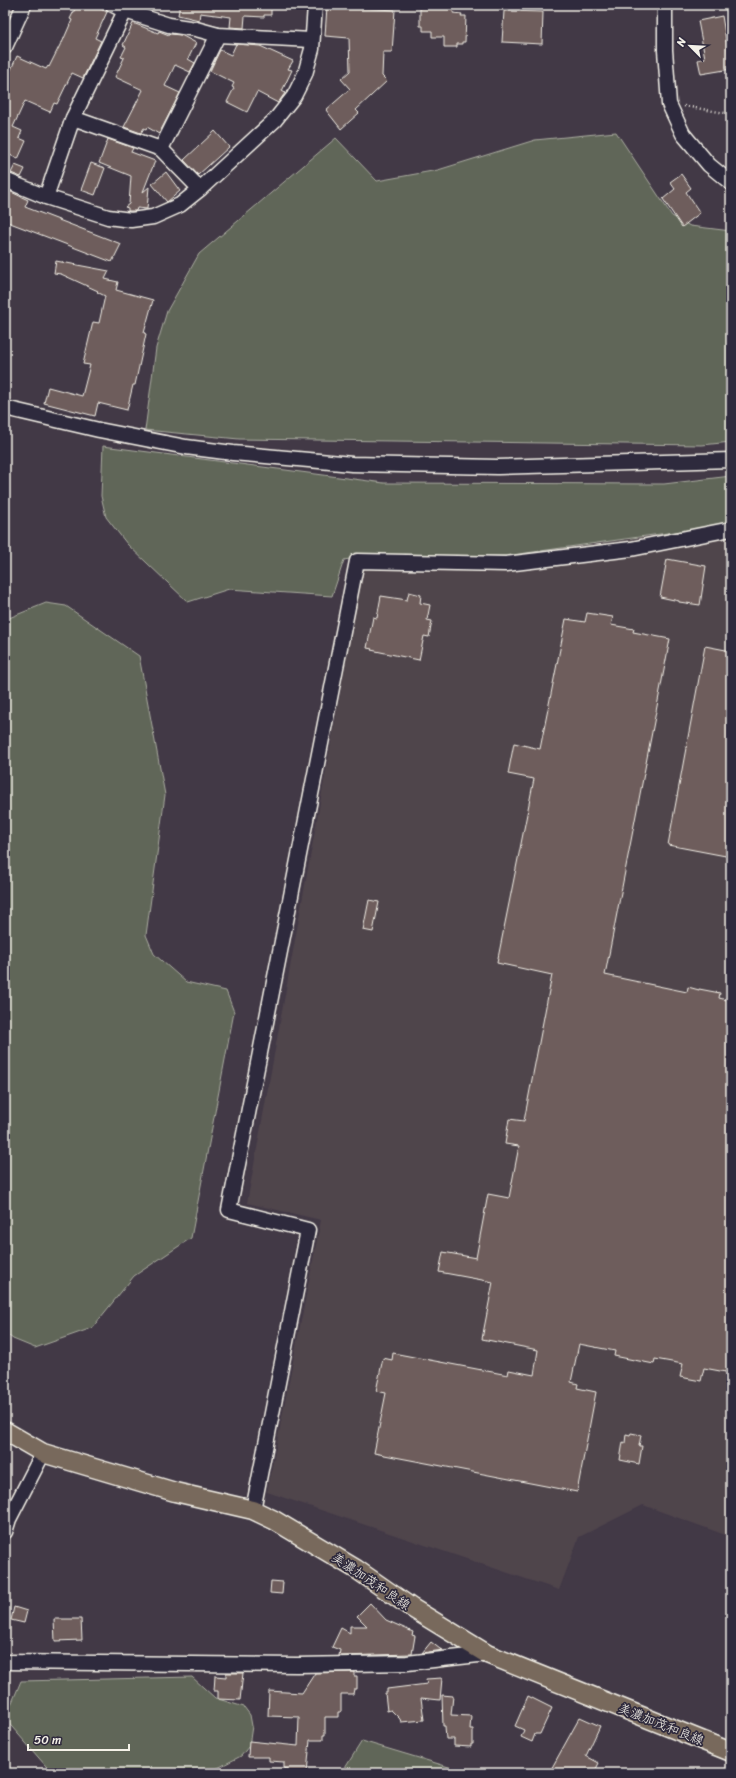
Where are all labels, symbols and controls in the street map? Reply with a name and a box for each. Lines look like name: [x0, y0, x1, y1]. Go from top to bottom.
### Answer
north arrow: [670, 26, 710, 66]
text: N: [671, 34, 692, 50]
street label: 美濃加茂和良線: [327, 1546, 416, 1617]
street label: 美濃加茂和良線: [614, 1696, 708, 1752]
scale bar: [28, 1726, 129, 1752]
text: 50 m: [34, 1729, 61, 1751]

